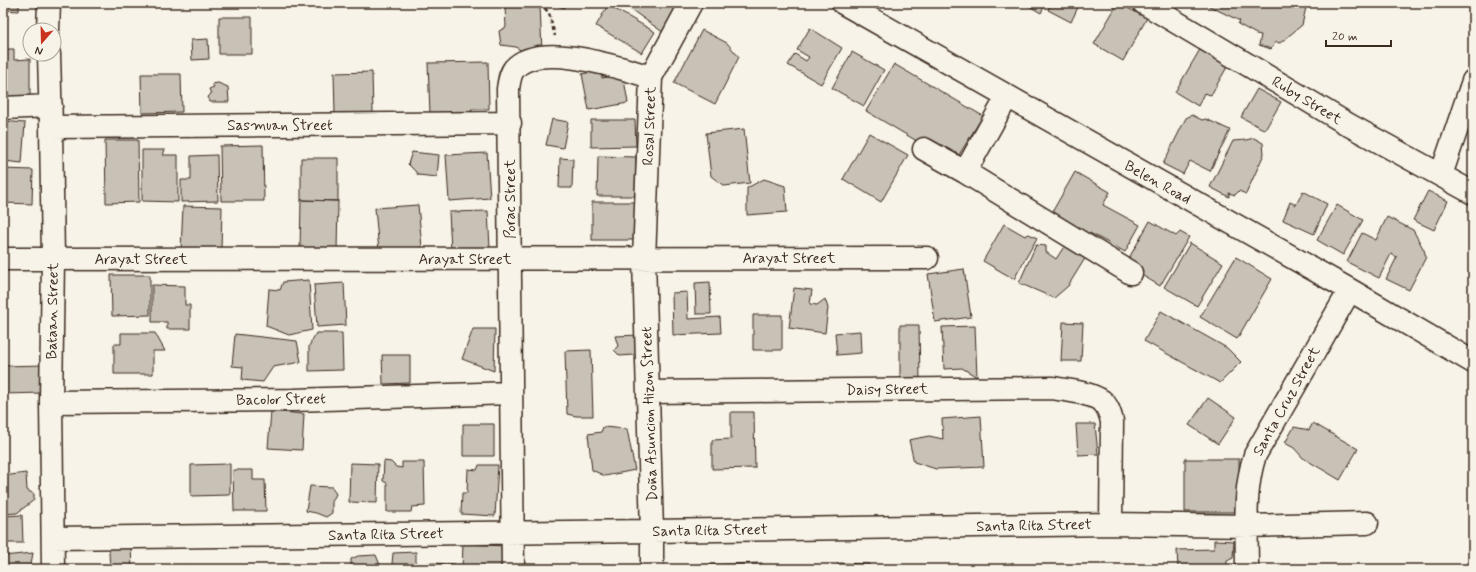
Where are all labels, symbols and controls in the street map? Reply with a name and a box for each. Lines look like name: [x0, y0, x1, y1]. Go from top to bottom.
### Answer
north arrow: [22, 22, 62, 62]
scale bar: [1326, 22, 1391, 48]
text: 20 m: [1332, 29, 1358, 45]
text: N: [33, 43, 45, 58]
street label: Ruby Street: [1268, 72, 1345, 130]
street label: Rosal Street: [639, 86, 661, 166]
street label: Sasmuan Street: [227, 116, 333, 136]
street label: Belen Road: [1121, 156, 1194, 209]
street label: Porac Street: [501, 159, 521, 239]
street label: Arayat Street: [742, 249, 836, 269]
street label: Arayat Street: [94, 250, 188, 270]
street label: Arayat Street: [418, 250, 512, 270]
street label: Bataan Street: [42, 262, 64, 360]
street label: Doña Asuncion Hizon Street: [637, 326, 663, 502]
street label: Santa Cruz Street: [1249, 343, 1325, 460]
street label: Daisy Street: [846, 379, 928, 401]
street label: Bacolor Street: [236, 389, 326, 411]
street label: Santa Rita Street: [976, 515, 1092, 537]
street label: Santa Rita Street: [652, 520, 768, 542]
street label: Santa Rita Street: [328, 524, 444, 546]

